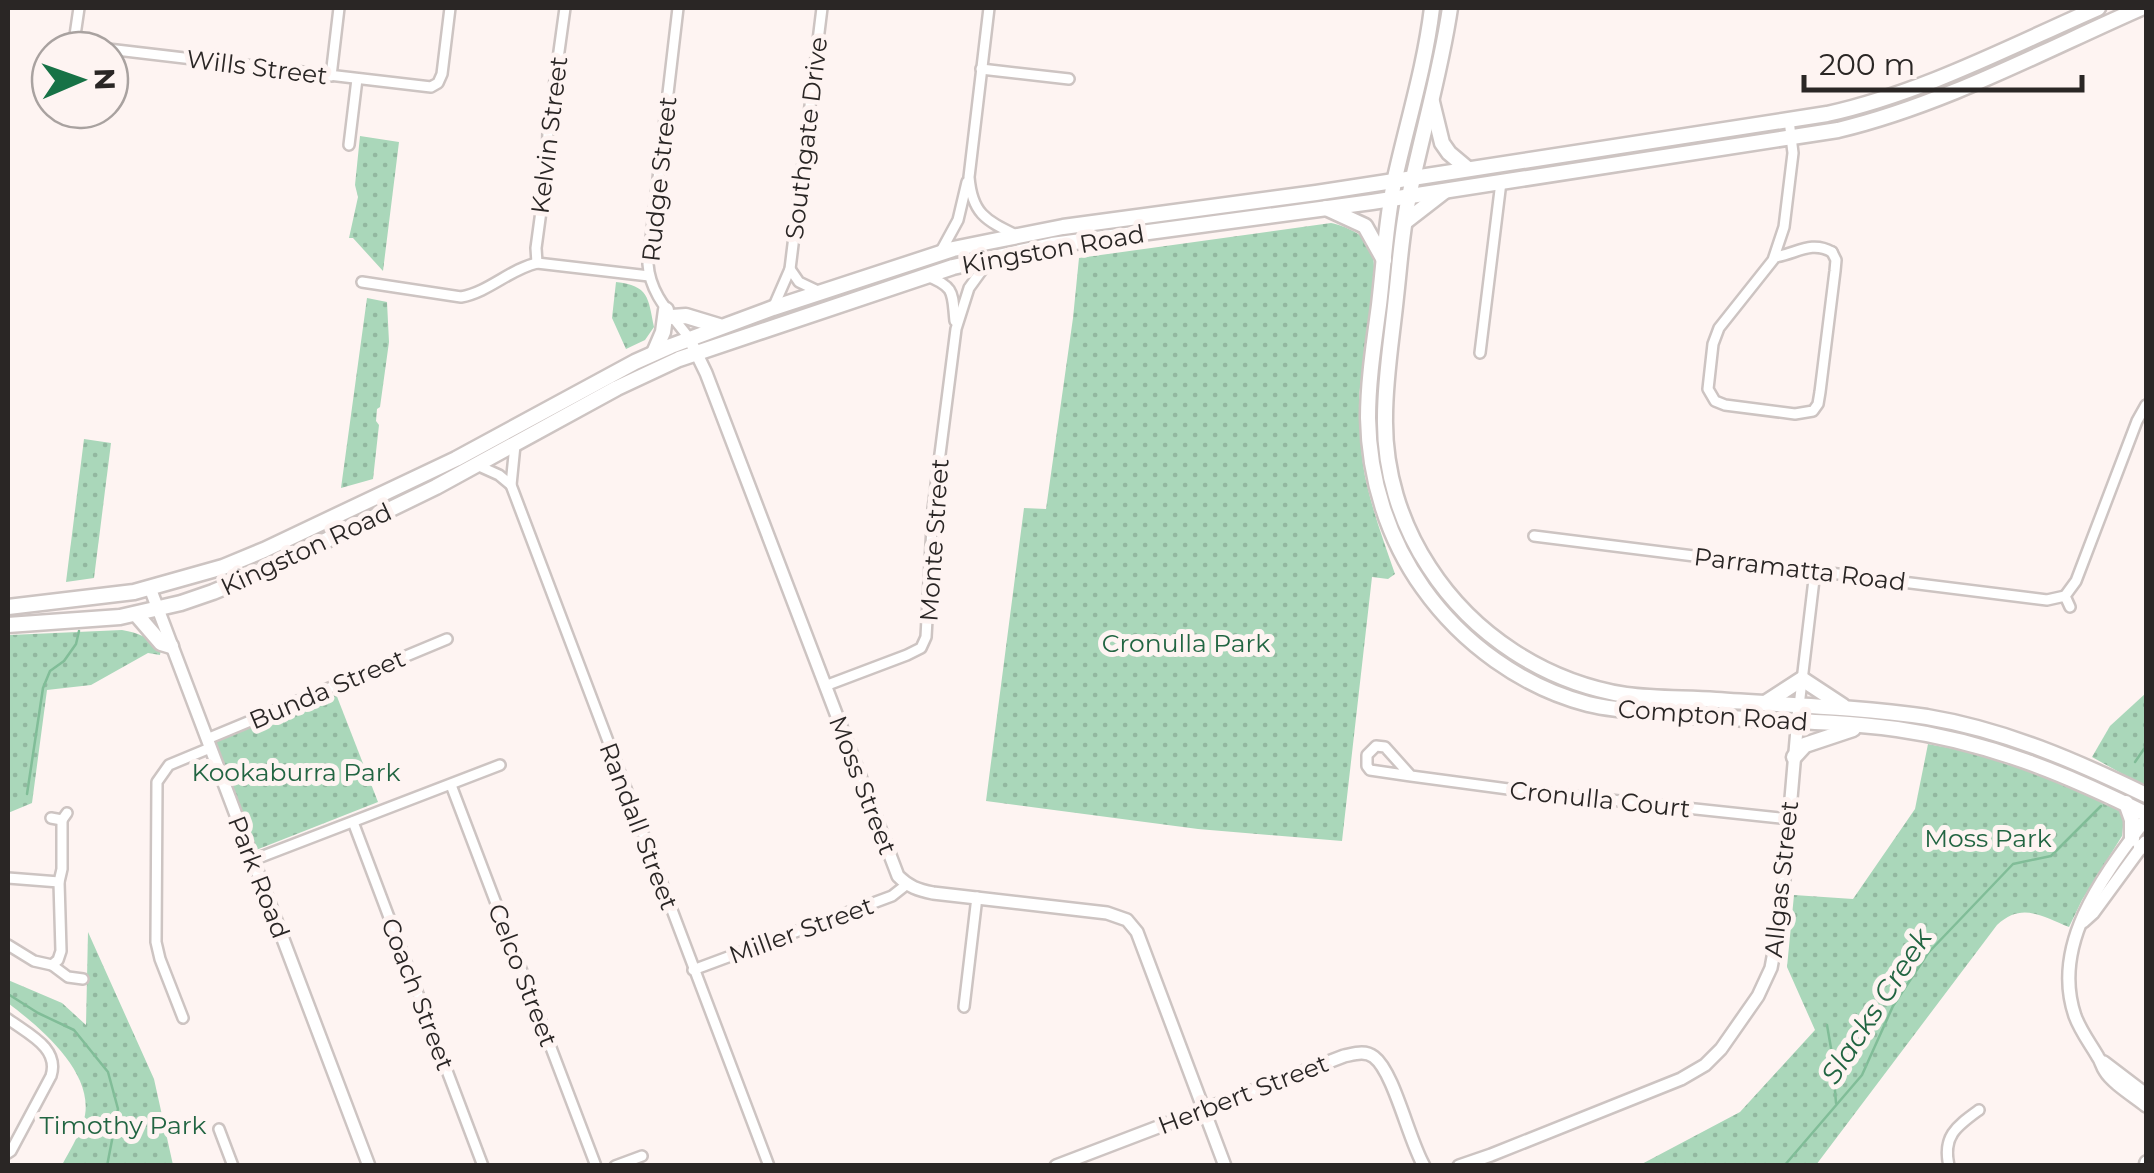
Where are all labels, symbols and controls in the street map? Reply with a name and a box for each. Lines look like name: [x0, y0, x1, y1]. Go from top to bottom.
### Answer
north arrow: [30, 30, 130, 130]
scale bar: [1804, 30, 2082, 92]
street label: Southgate Drive: [779, 35, 833, 241]
street label: Wills Street: [185, 43, 329, 91]
text: 200 m: [1819, 46, 1915, 83]
street label: Kelvin Street: [524, 55, 574, 215]
text: N: [88, 67, 122, 91]
street label: Rudge Street: [635, 95, 683, 263]
street label: Kingston Road: [959, 218, 1147, 280]
street label: Monte Street: [913, 457, 955, 623]
street label: Kingston Road: [216, 496, 396, 602]
street label: Parramatta Road: [1692, 541, 1908, 597]
park label: Cronulla Park: [1102, 628, 1270, 658]
street label: Bunda Street: [245, 643, 409, 735]
street label: Compton Road: [1617, 693, 1809, 737]
street label: Moss Street: [823, 711, 903, 859]
street label: Randall Street: [593, 738, 685, 914]
park label: Kookaburra Park: [192, 757, 401, 787]
street label: Cronulla Court: [1508, 775, 1692, 823]
street label: Allgas Street: [1758, 799, 1804, 959]
street label: Park Road: [222, 811, 296, 943]
park label: Moss Park: [1924, 823, 2052, 853]
street label: Miller Street: [725, 890, 877, 970]
street label: Celco Street: [482, 899, 564, 1051]
street label: Coach Street: [375, 914, 461, 1074]
water label: Slacks Creek: [1813, 921, 1939, 1090]
street label: Herbert Street: [1154, 1048, 1332, 1140]
park label: Timothy Park: [39, 1110, 207, 1140]

